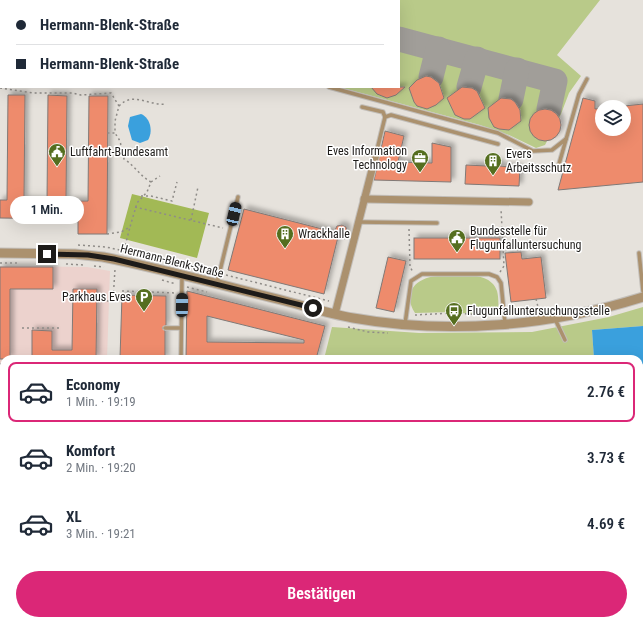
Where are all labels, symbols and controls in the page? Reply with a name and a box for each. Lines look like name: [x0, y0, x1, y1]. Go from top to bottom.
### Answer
text: Hermann-Blenk-Straße: [40, 16, 179, 34]
text: Hermann-Blenk-Straße: [40, 55, 179, 73]
map controls: [595, 100, 631, 136]
button: layers: [595, 100, 631, 136]
public building icon: Luftfahrt-Bundesamt: [47, 142, 67, 167]
place label: Eves Information Technology: [327, 144, 407, 172]
place label: Luftfahrt-Bundesamt: [70, 145, 168, 159]
place label: Evers Arbeitsschutz: [506, 147, 571, 175]
office icon: Eves Information Technology: [410, 148, 430, 173]
building icon: Evers Arbeitsschutz: [483, 151, 503, 176]
callout: 1 Min.: [10, 196, 84, 224]
car: [225, 201, 243, 227]
text: 1 Min.: [31, 202, 63, 217]
building icon: Wrackhalle: [275, 224, 295, 249]
place label: Bundesstelle für Flugunfalluntersuchung: [470, 224, 582, 252]
place label: Wrackhalle: [298, 227, 350, 241]
public building icon: Bundesstelle für Flugunfalluntersuchung: [447, 228, 467, 253]
street label: Hermann-Blenk-Straße: [119, 241, 226, 281]
route end: [38, 245, 56, 263]
parking icon: Parkhaus Eves: [134, 287, 154, 312]
place label: Parkhaus Eves: [62, 290, 131, 304]
car: [176, 293, 188, 317]
route start: [304, 299, 322, 317]
bus stop icon: Flugunfalluntersuchungsstelle: [444, 301, 464, 326]
place label: Flugunfalluntersuchungsstelle: [467, 304, 610, 318]
icon: car: [18, 374, 54, 410]
text: Economy: [66, 376, 120, 394]
text: 2.76 €: [587, 383, 625, 401]
text: 1 Min. · 19:19: [66, 394, 136, 409]
icon: car: [18, 440, 54, 476]
text: Komfort: [66, 442, 115, 460]
text: 3.73 €: [587, 449, 625, 467]
text: 2 Min. · 19:20: [66, 460, 136, 475]
icon: car: [18, 506, 54, 542]
text: XL: [66, 508, 82, 526]
text: 4.69 €: [587, 515, 625, 533]
text: 3 Min. · 19:21: [66, 526, 136, 541]
button: Bestätigen: [16, 571, 627, 617]

